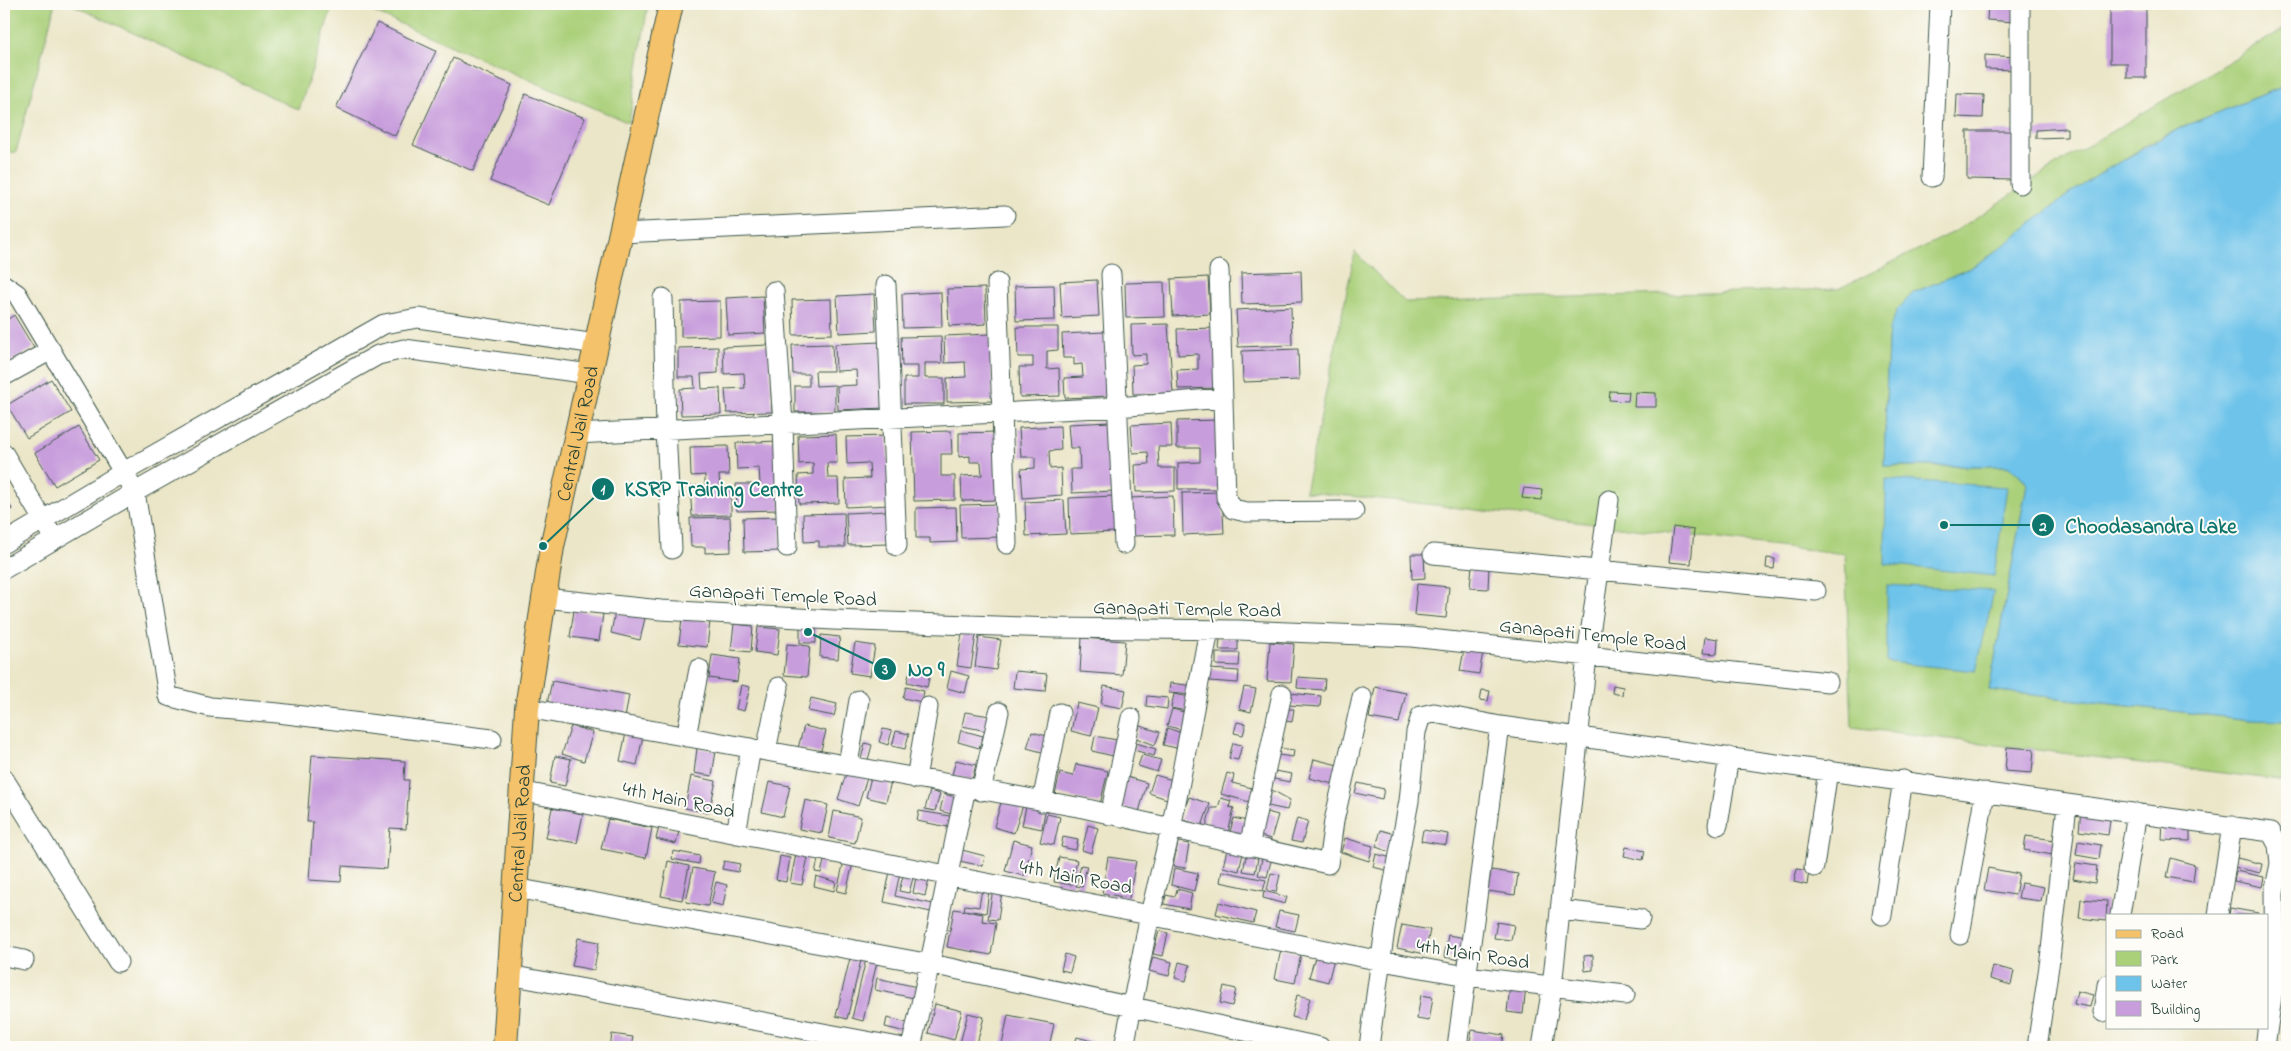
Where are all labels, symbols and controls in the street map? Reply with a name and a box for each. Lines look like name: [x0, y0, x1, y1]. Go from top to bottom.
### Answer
street label: Central Jail Road: [550, 363, 608, 504]
callout: KSRP Training Centre: [590, 471, 814, 507]
text: KSRP Training Centre: [625, 476, 804, 508]
text: 1: [601, 479, 606, 501]
callout: Choodasandra Lake: [2030, 507, 2247, 543]
text: Choodasandra Lake: [2065, 513, 2237, 543]
text: 2: [2038, 516, 2047, 538]
street label: Ganapati Temple Road: [688, 577, 878, 616]
street label: Ganapati Temple Road: [1093, 594, 1281, 627]
street label: Ganapati Temple Road: [1498, 612, 1688, 661]
callout: No 9: [872, 651, 954, 687]
text: No 9: [908, 656, 945, 686]
text: 3: [881, 659, 888, 681]
street label: Central Jail Road: [502, 764, 540, 903]
street label: 4th Main Road: [620, 775, 737, 828]
street label: 4th Main Road: [1017, 853, 1134, 904]
legend: [2106, 914, 2268, 1028]
text: Road: [2151, 923, 2184, 945]
street label: 4th Main Road: [1414, 932, 1531, 979]
text: Park: [2151, 949, 2179, 971]
text: Water: [2151, 973, 2187, 995]
text: Building: [2150, 999, 2200, 1022]

